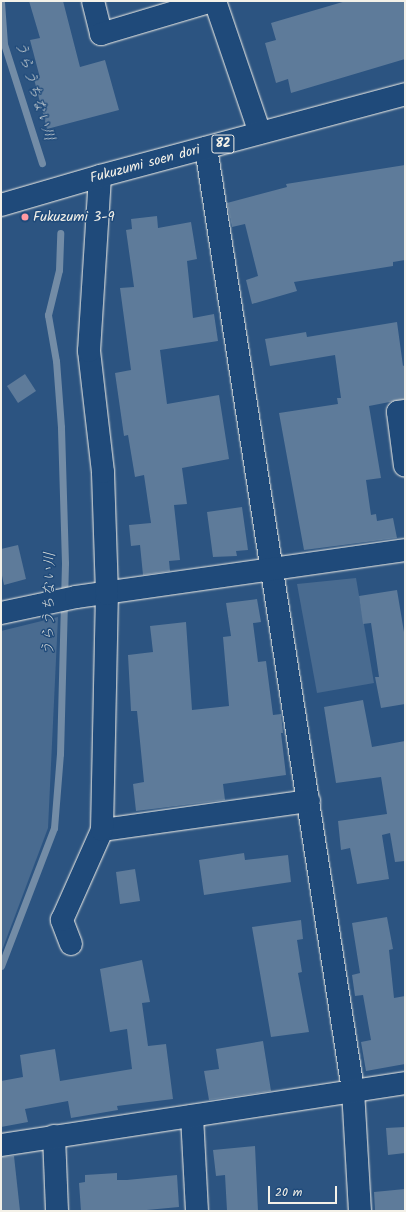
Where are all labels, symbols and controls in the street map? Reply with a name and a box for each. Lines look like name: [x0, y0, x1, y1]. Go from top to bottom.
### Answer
water label: うらうちない川: [10, 38, 58, 144]
road number: 82: [211, 133, 235, 155]
street label: Fukuzumi soen dori: [88, 141, 202, 187]
place label: Fukuzumi 3-9: [33, 209, 115, 225]
marker: Fukuzumi 3-9: [20, 212, 30, 222]
water label: うらうちない川: [40, 551, 60, 657]
scale bar: [270, 1178, 339, 1204]
text: 20 m: [275, 1183, 302, 1202]

